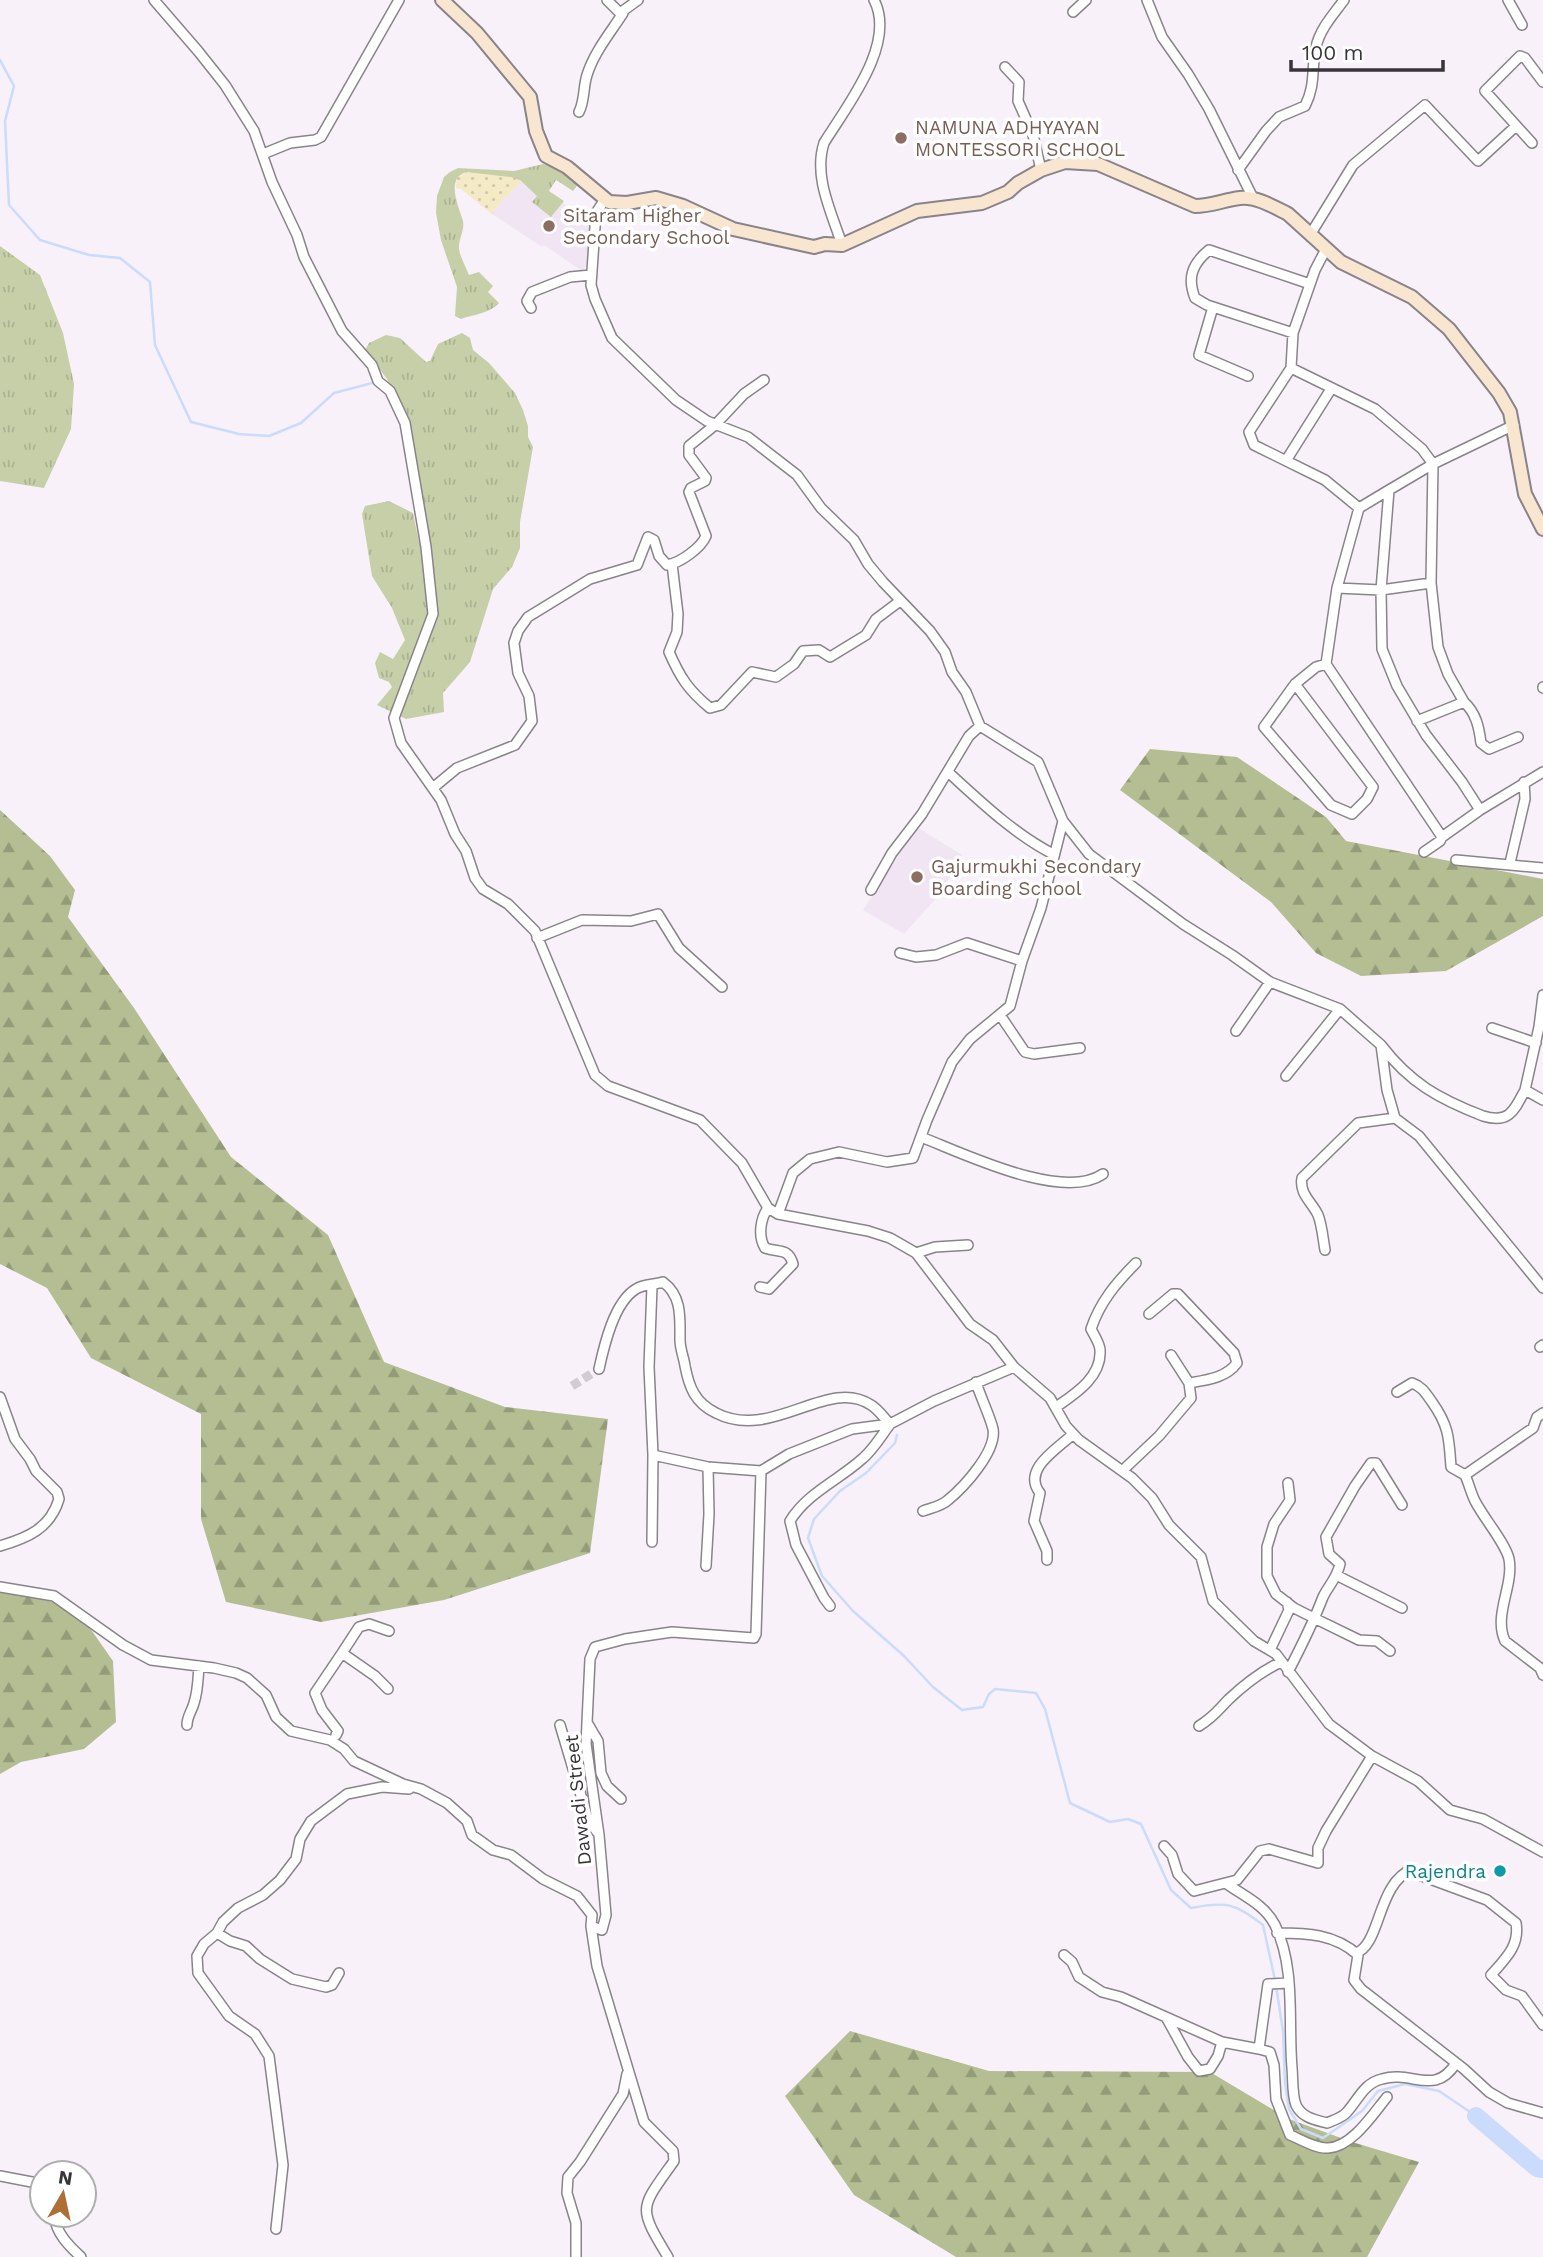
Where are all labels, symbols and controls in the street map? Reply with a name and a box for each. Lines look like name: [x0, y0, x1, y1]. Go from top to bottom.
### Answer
scale bar: [1291, 28, 1443, 72]
text: 100 m: [1302, 40, 1364, 65]
place label: NAMUNA ADHYAYAN MONTESSORI SCHOOL: [915, 116, 1125, 161]
marker: NAMUNA ADHYAYAN MONTESSORI SCHOOL: [893, 130, 909, 146]
place label: Sitaram Higher Secondary School: [563, 204, 730, 249]
marker: Sitaram Higher Secondary School: [541, 218, 557, 234]
place label: Gajurmukhi Secondary Boarding School: [931, 855, 1141, 900]
marker: Gajurmukhi Secondary Boarding School: [909, 869, 925, 885]
street label: Dawadi Street: [560, 1733, 596, 1866]
place label: Rajendra: [1405, 1860, 1486, 1883]
marker: Rajendra: [1492, 1863, 1508, 1879]
north arrow: [28, 2159, 98, 2229]
text: N: [57, 2165, 74, 2190]

